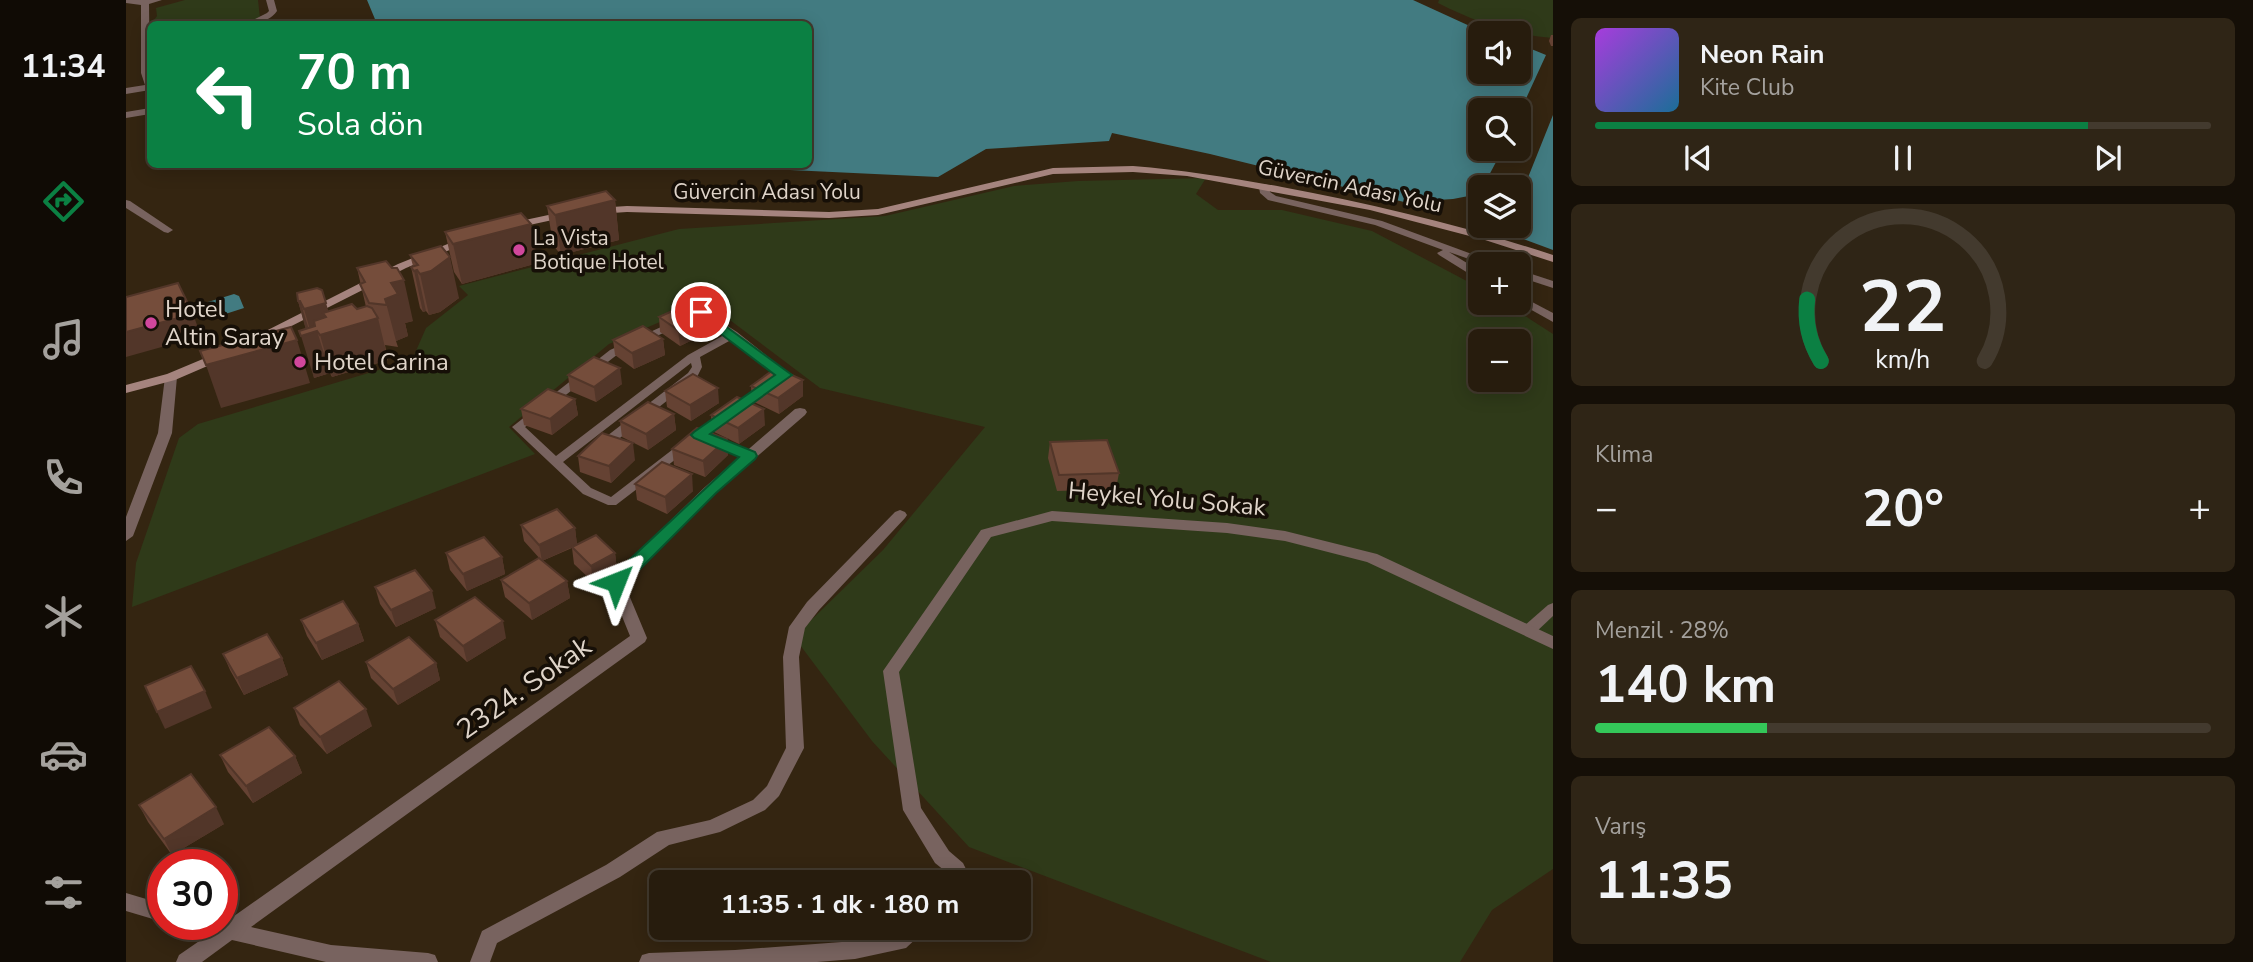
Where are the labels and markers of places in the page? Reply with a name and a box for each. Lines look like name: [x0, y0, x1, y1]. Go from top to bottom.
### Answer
place label: La Vista Botique Hotel: [533, 224, 665, 276]
marker: La Vista Botique Hotel: [511, 242, 527, 258]
pin: [671, 282, 731, 342]
place label: Hotel Altin Saray: [165, 293, 285, 353]
marker: Hotel Altin Saray: [143, 315, 159, 331]
place label: Hotel Carina: [314, 346, 449, 378]
marker: Hotel Carina: [292, 354, 308, 370]

